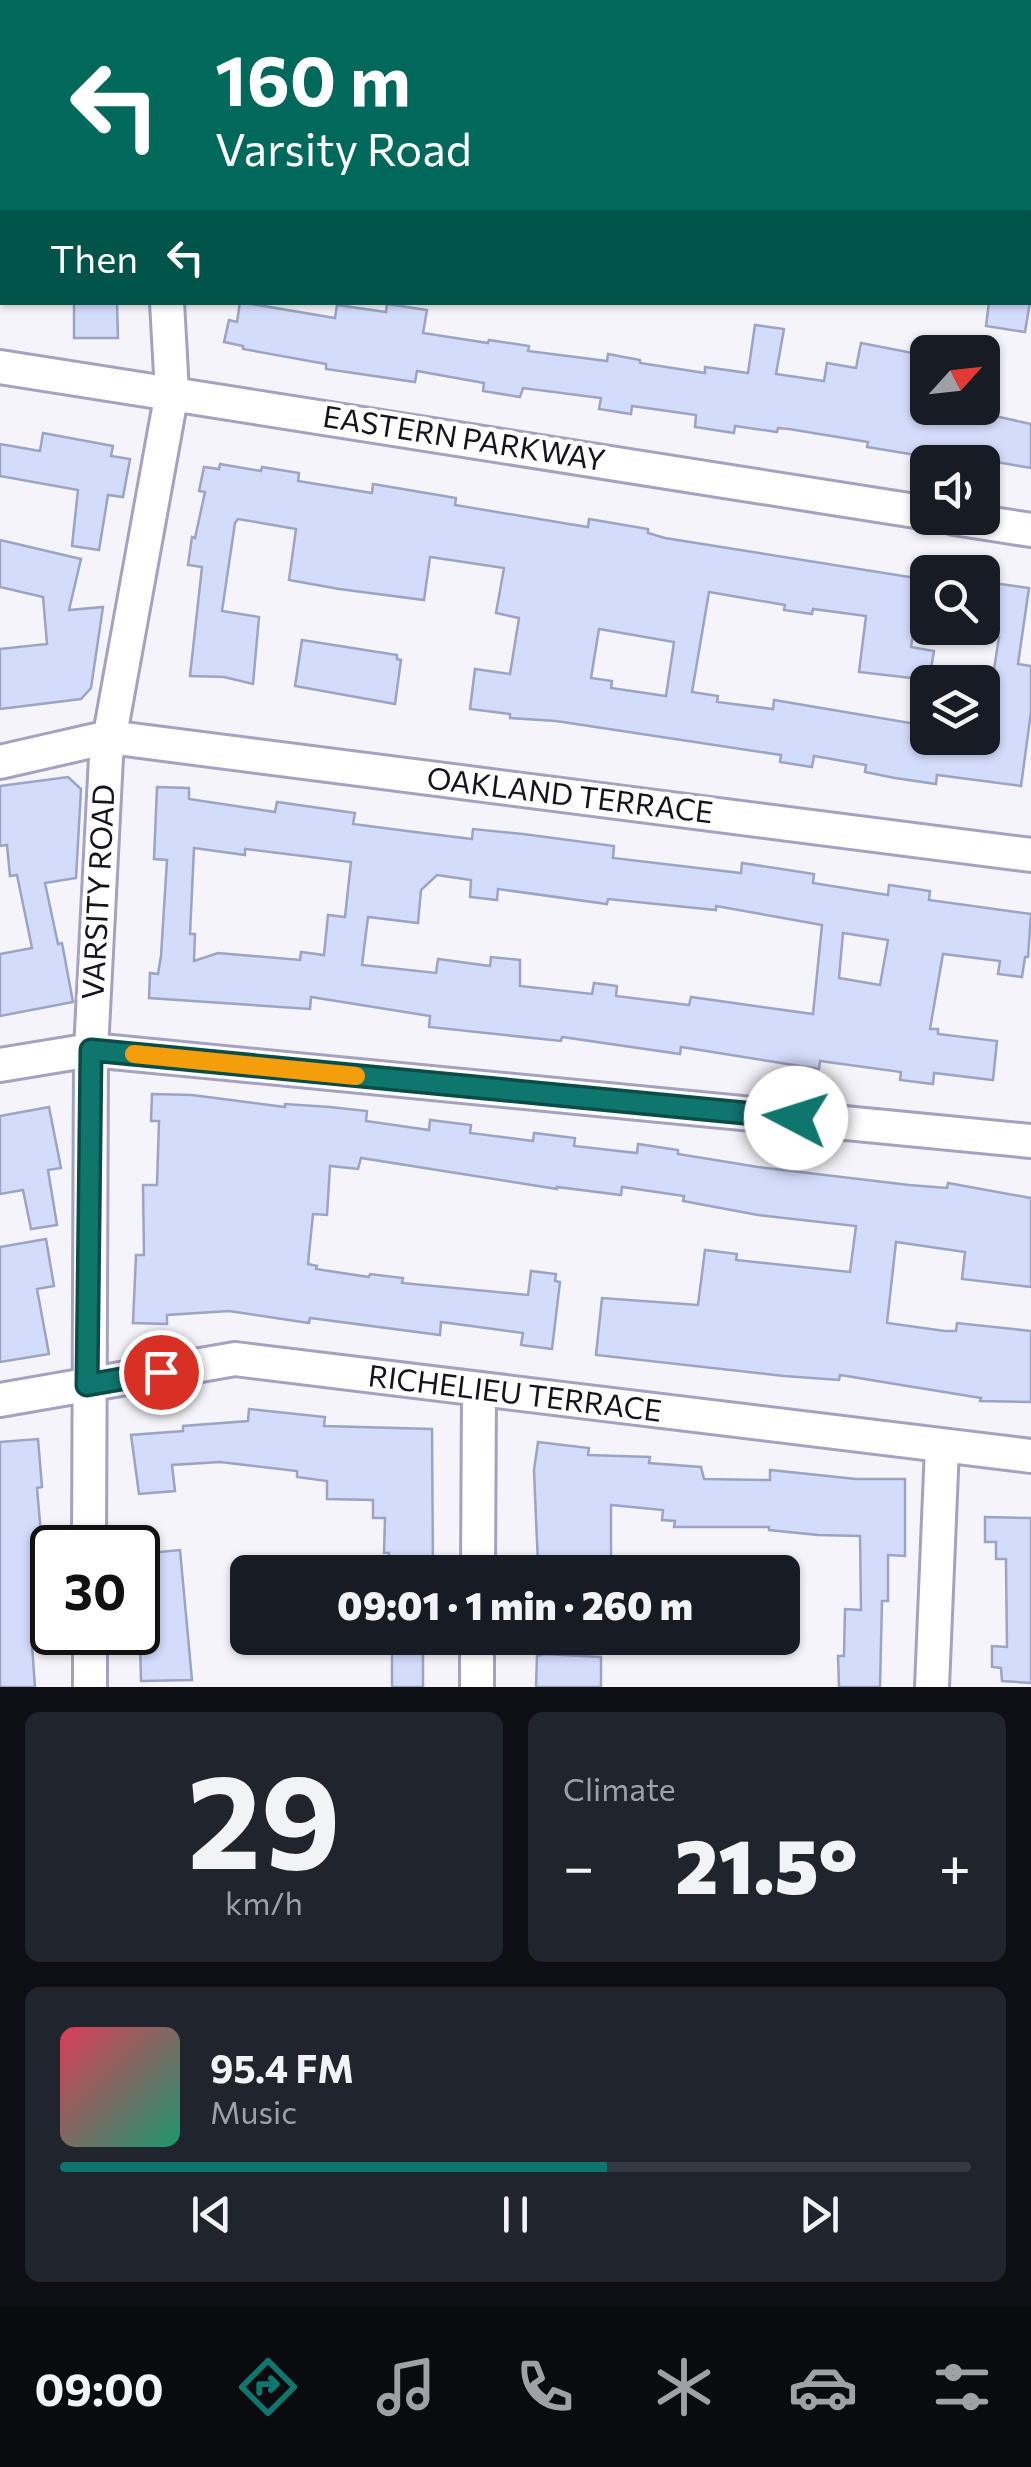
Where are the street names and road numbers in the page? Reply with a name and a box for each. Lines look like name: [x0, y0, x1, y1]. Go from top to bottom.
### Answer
street label: EASTERN PARKWAY: [321, 396, 608, 477]
street label: OAKLAND TERRACE: [425, 758, 716, 829]
street label: VARSITY ROAD: [72, 783, 121, 1001]
street label: RICHELIEU TERRACE: [366, 1355, 664, 1428]

